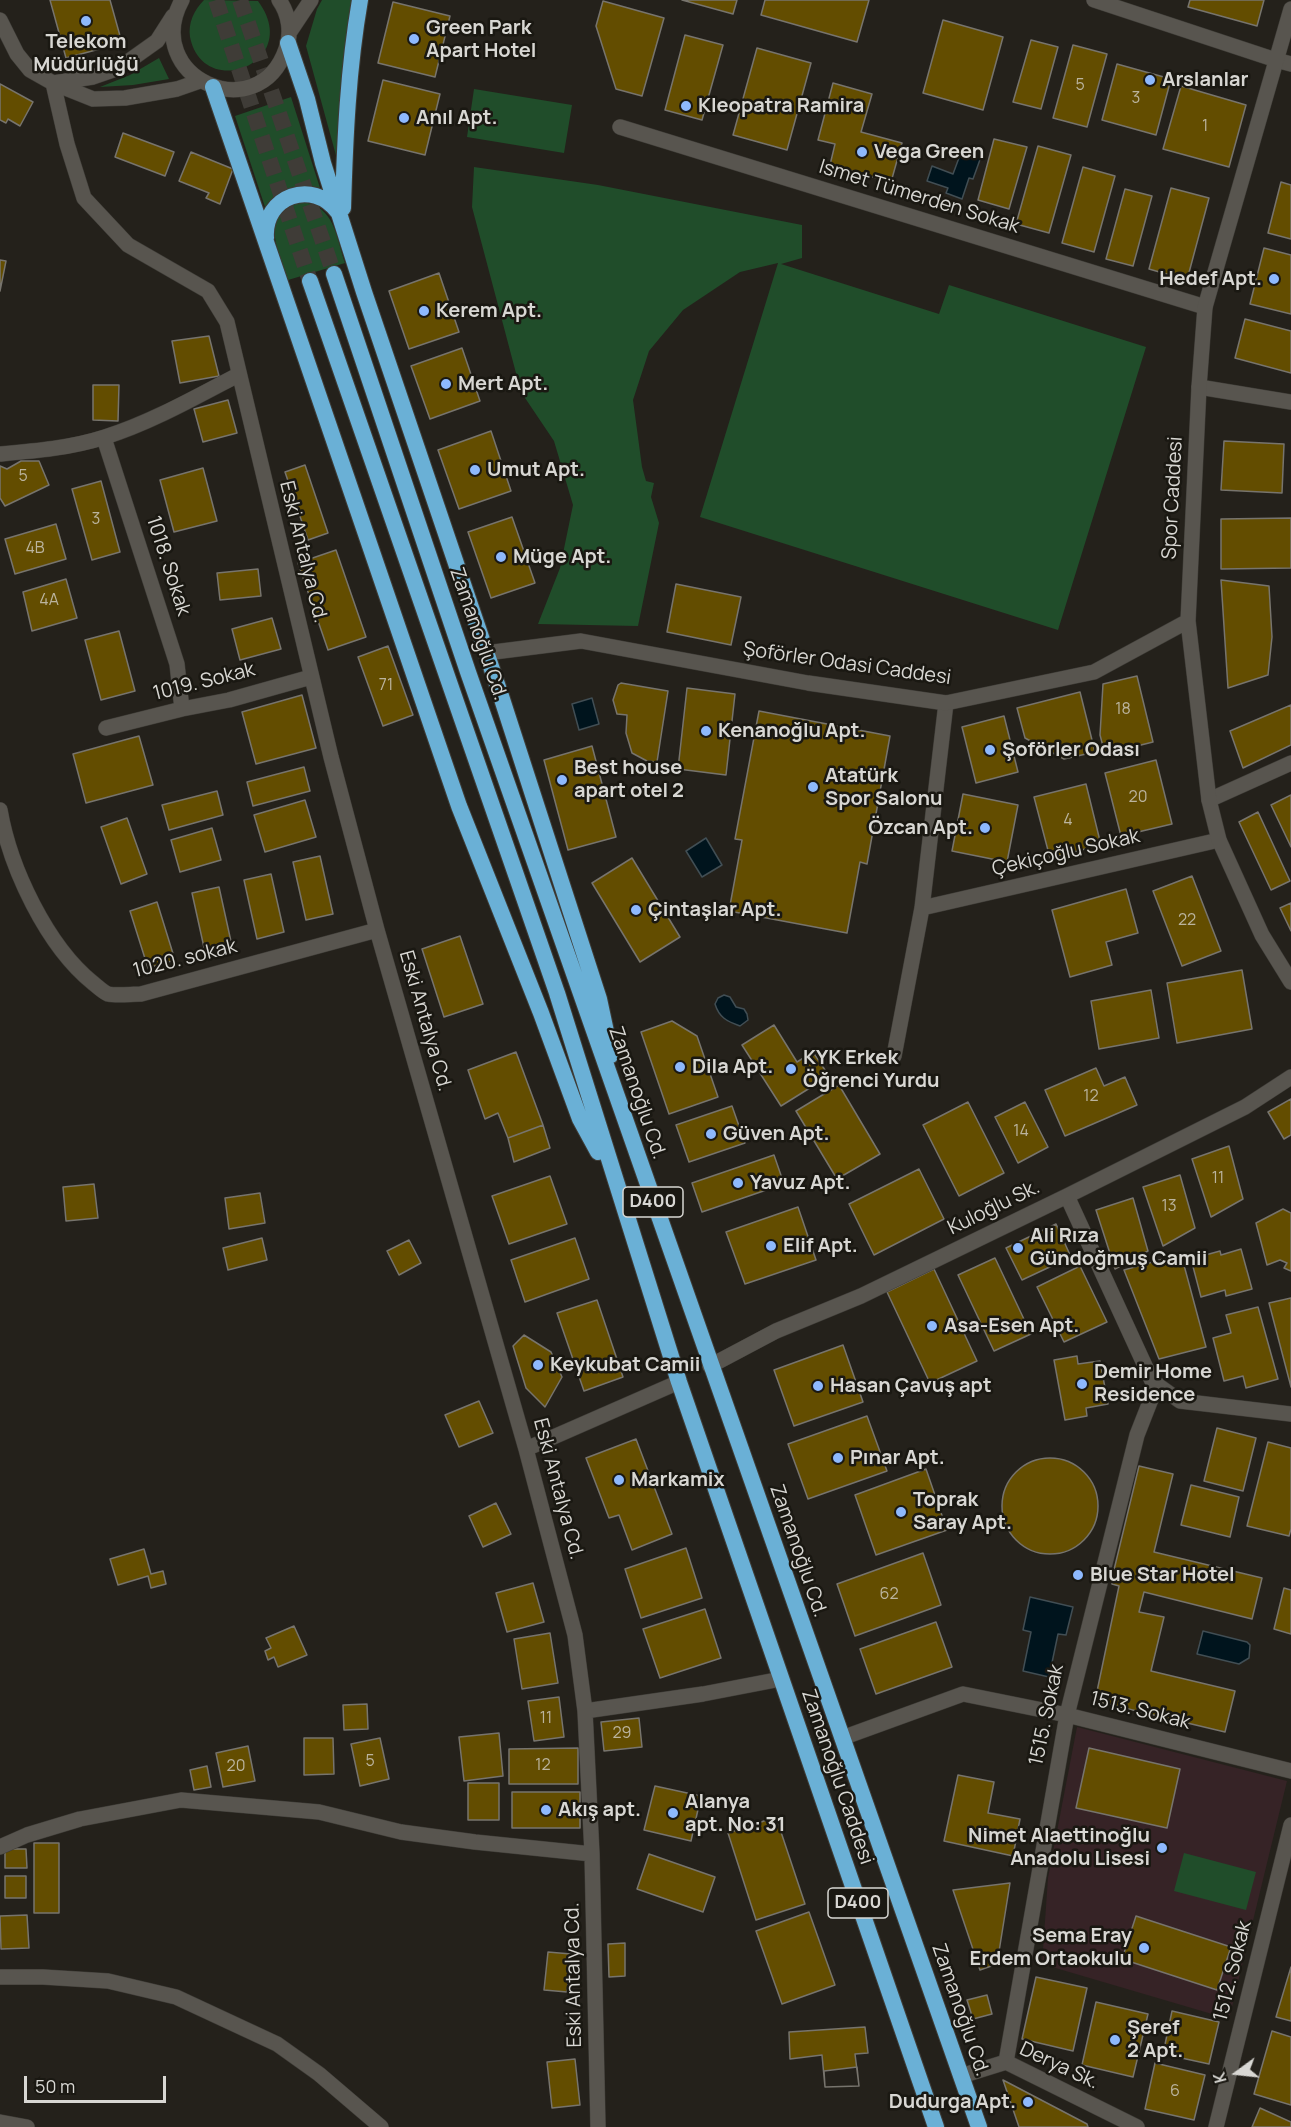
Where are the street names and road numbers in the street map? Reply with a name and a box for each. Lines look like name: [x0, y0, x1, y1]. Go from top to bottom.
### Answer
street label: Ismet Tümerden Sokak: [816, 155, 1022, 239]
street label: Spor Caddesi: [1158, 436, 1188, 560]
street label: Eski Antalya Cd.: [274, 479, 332, 625]
street label: 1018. Sokak: [141, 513, 195, 619]
street label: Zamanoğlu Cd.: [444, 565, 512, 703]
street label: Şoförler Odasi Caddesi: [741, 638, 953, 690]
street label: 1019. Sokak: [151, 658, 257, 706]
street label: Çekiçoğlu Sokak: [990, 824, 1142, 882]
street label: 1020. sokak: [131, 935, 239, 983]
street label: Eski Antalya Cd.: [393, 948, 457, 1094]
street label: Zamanoğlu Cd.: [603, 1024, 671, 1162]
street label: Kuloğlu Sk.: [944, 1175, 1044, 1241]
road number: D400: [623, 1187, 683, 1217]
street label: Eski Antalya Cd.: [528, 1416, 588, 1562]
street label: Zamanoğlu Cd.: [764, 1482, 832, 1620]
street label: 1515. Sokak: [1025, 1662, 1069, 1768]
street label: Zamanoğlu Caddesi: [796, 1686, 878, 1868]
street label: 1513. Sokak: [1087, 1687, 1193, 1735]
road number: D400: [828, 1888, 888, 1918]
street label: Eski Antalya Cd.: [561, 1902, 587, 2048]
street label: 1512. Sokak: [1209, 1918, 1257, 2024]
street label: Zamanoğlu Cd.: [926, 1941, 994, 2079]
street label: Derya Sk.: [1016, 2037, 1102, 2095]

